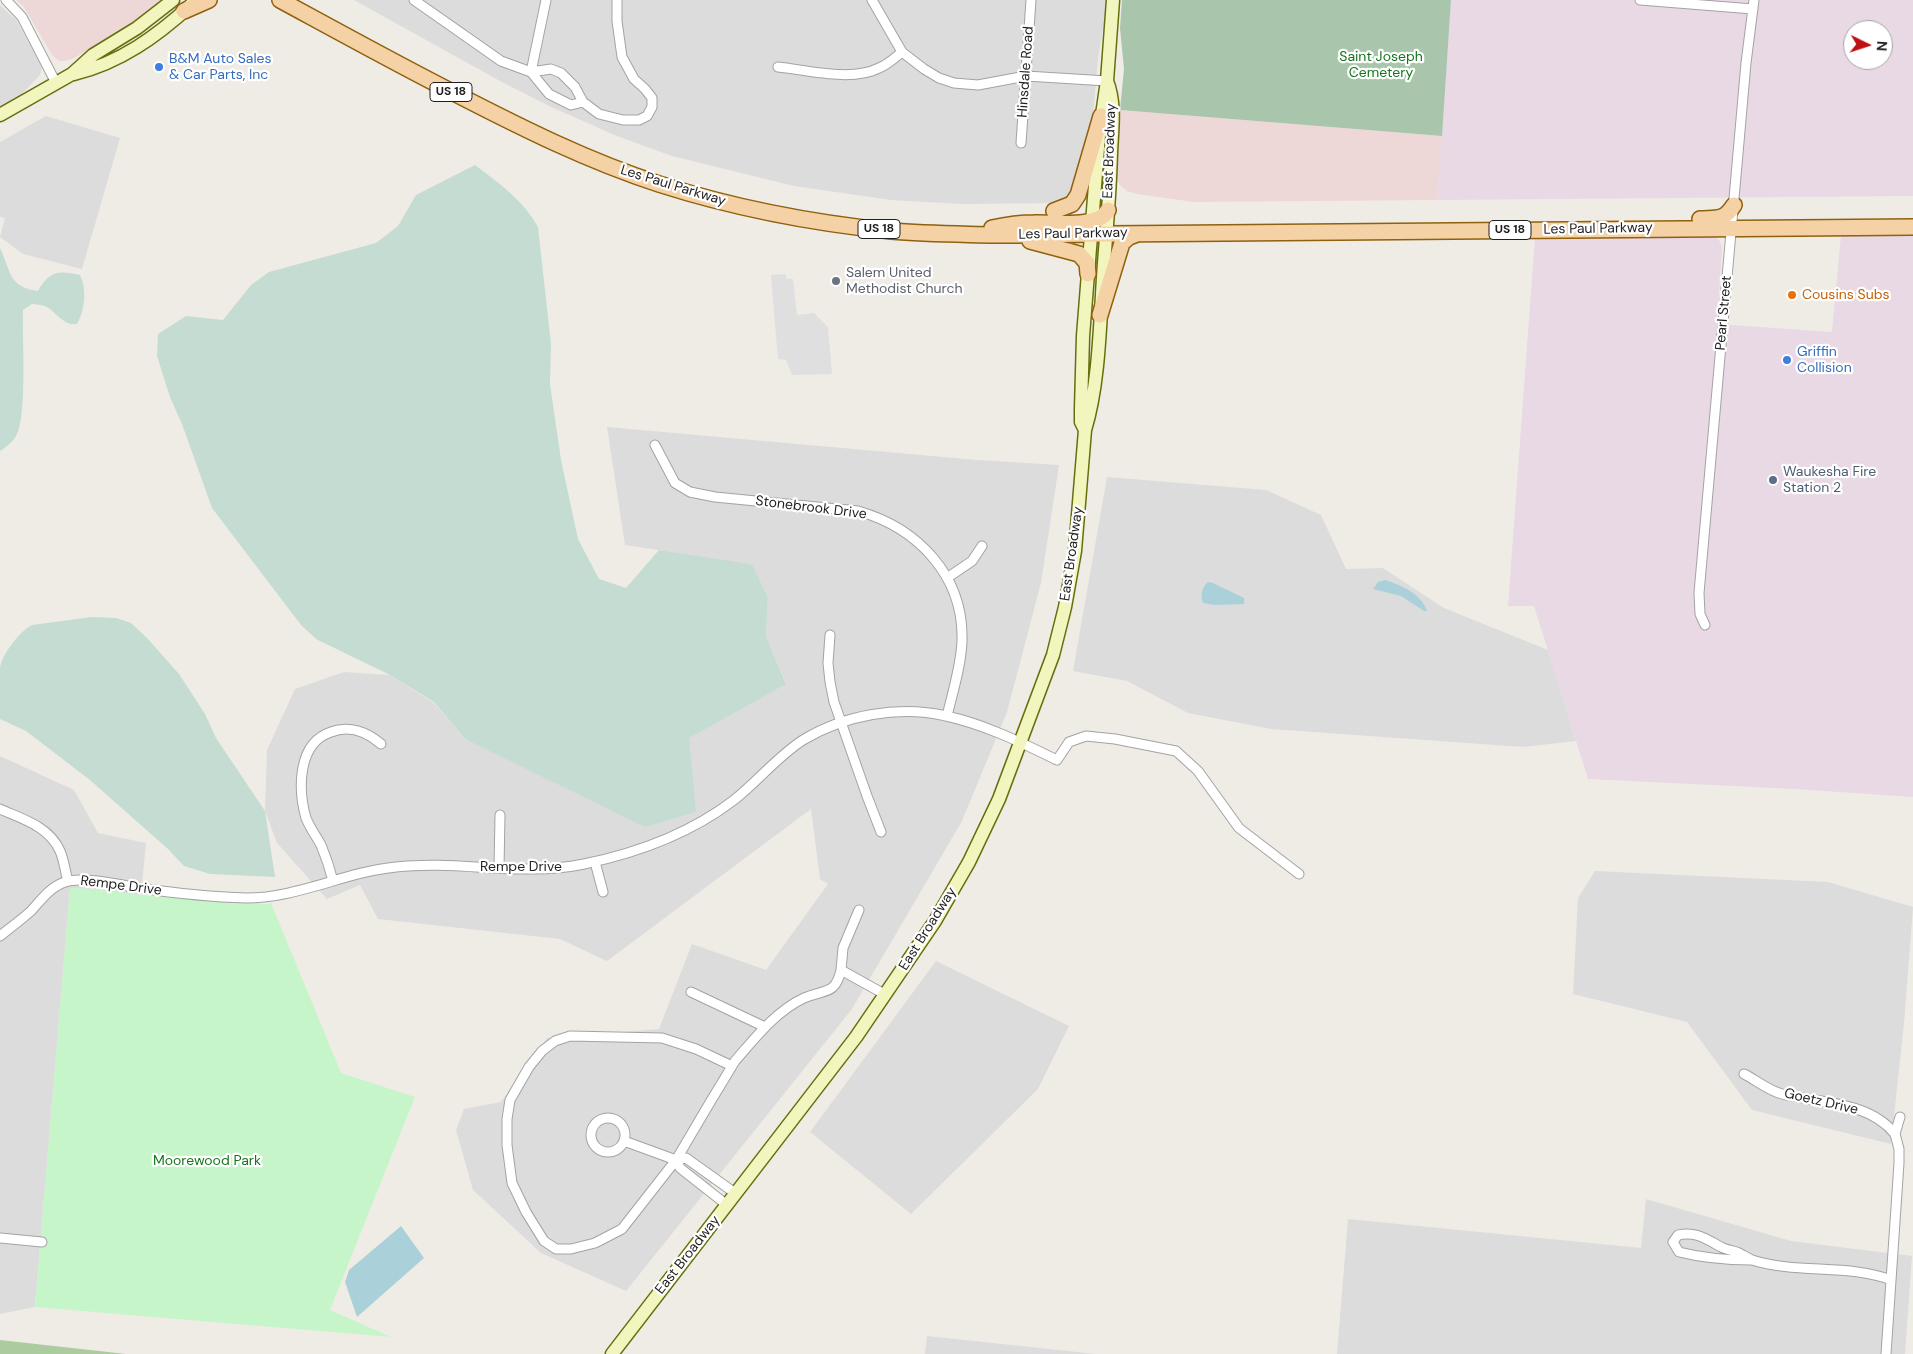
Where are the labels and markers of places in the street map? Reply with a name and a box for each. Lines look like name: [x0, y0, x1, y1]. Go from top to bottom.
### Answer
place label: B&M Auto Sales & Car Parts, Inc: [169, 51, 272, 84]
marker: B&M Auto Sales & Car Parts, Inc: [153, 61, 165, 73]
place label: Salem United Methodist Church: [846, 265, 962, 298]
marker: Salem United Methodist Church: [830, 275, 842, 287]
place label: Cousins Subs: [1802, 287, 1889, 303]
marker: Cousins Subs: [1786, 289, 1798, 301]
place label: Griffin Collision: [1797, 344, 1852, 377]
marker: Griffin Collision: [1781, 354, 1793, 366]
place label: Waukesha Fire Station 2: [1783, 464, 1876, 497]
marker: Waukesha Fire Station 2: [1767, 474, 1779, 486]

